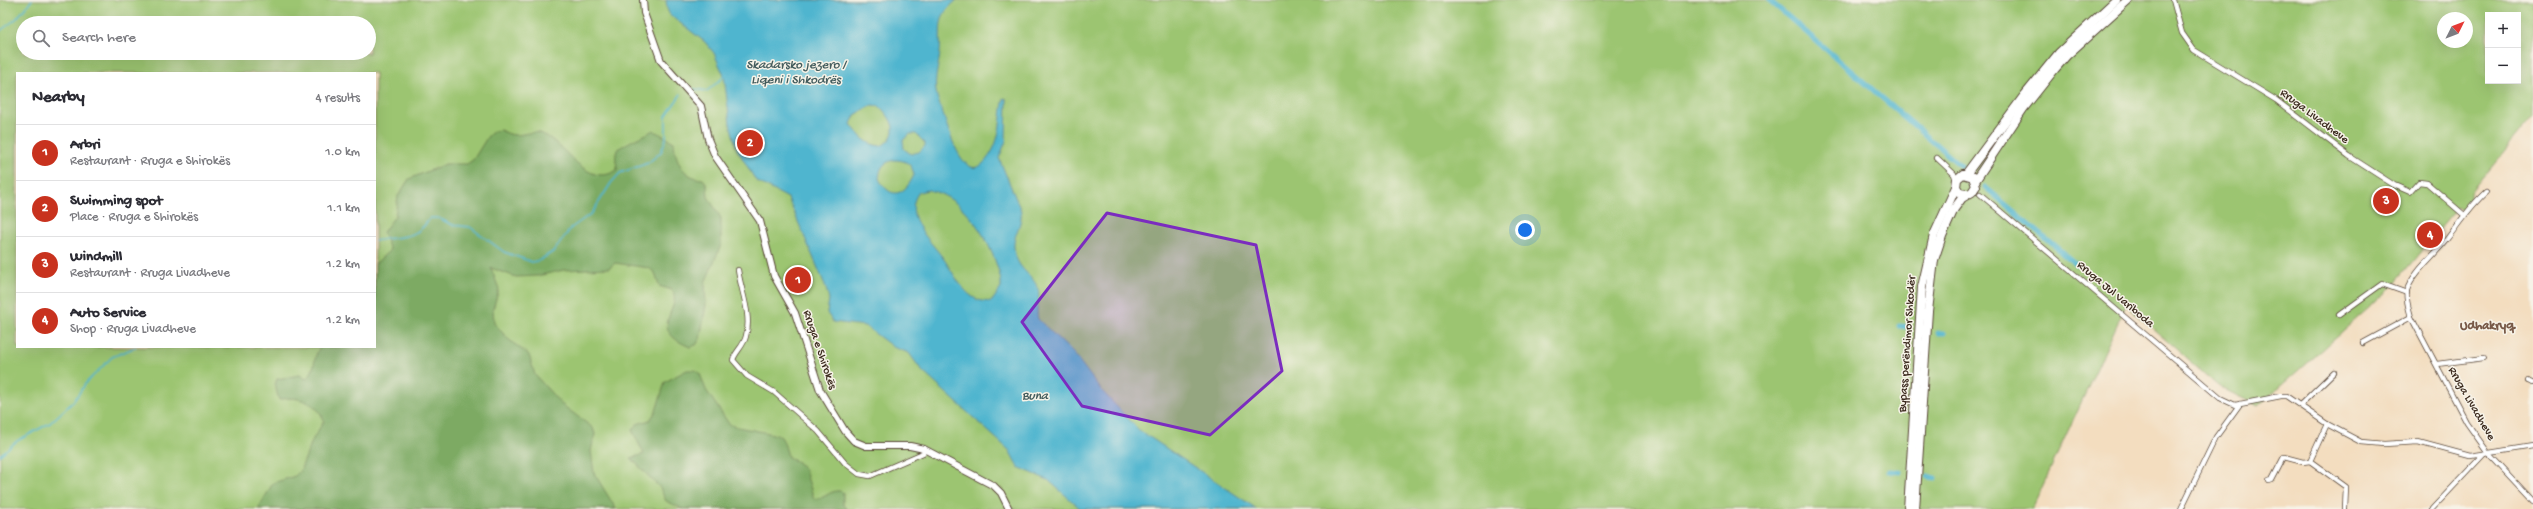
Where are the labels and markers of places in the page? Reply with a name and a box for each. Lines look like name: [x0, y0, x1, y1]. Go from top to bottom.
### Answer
pin: 2: [737, 128, 763, 158]
pin: 3: [2373, 186, 2399, 216]
pin: 4: [2417, 220, 2443, 250]
pin: 1: [785, 265, 811, 295]

